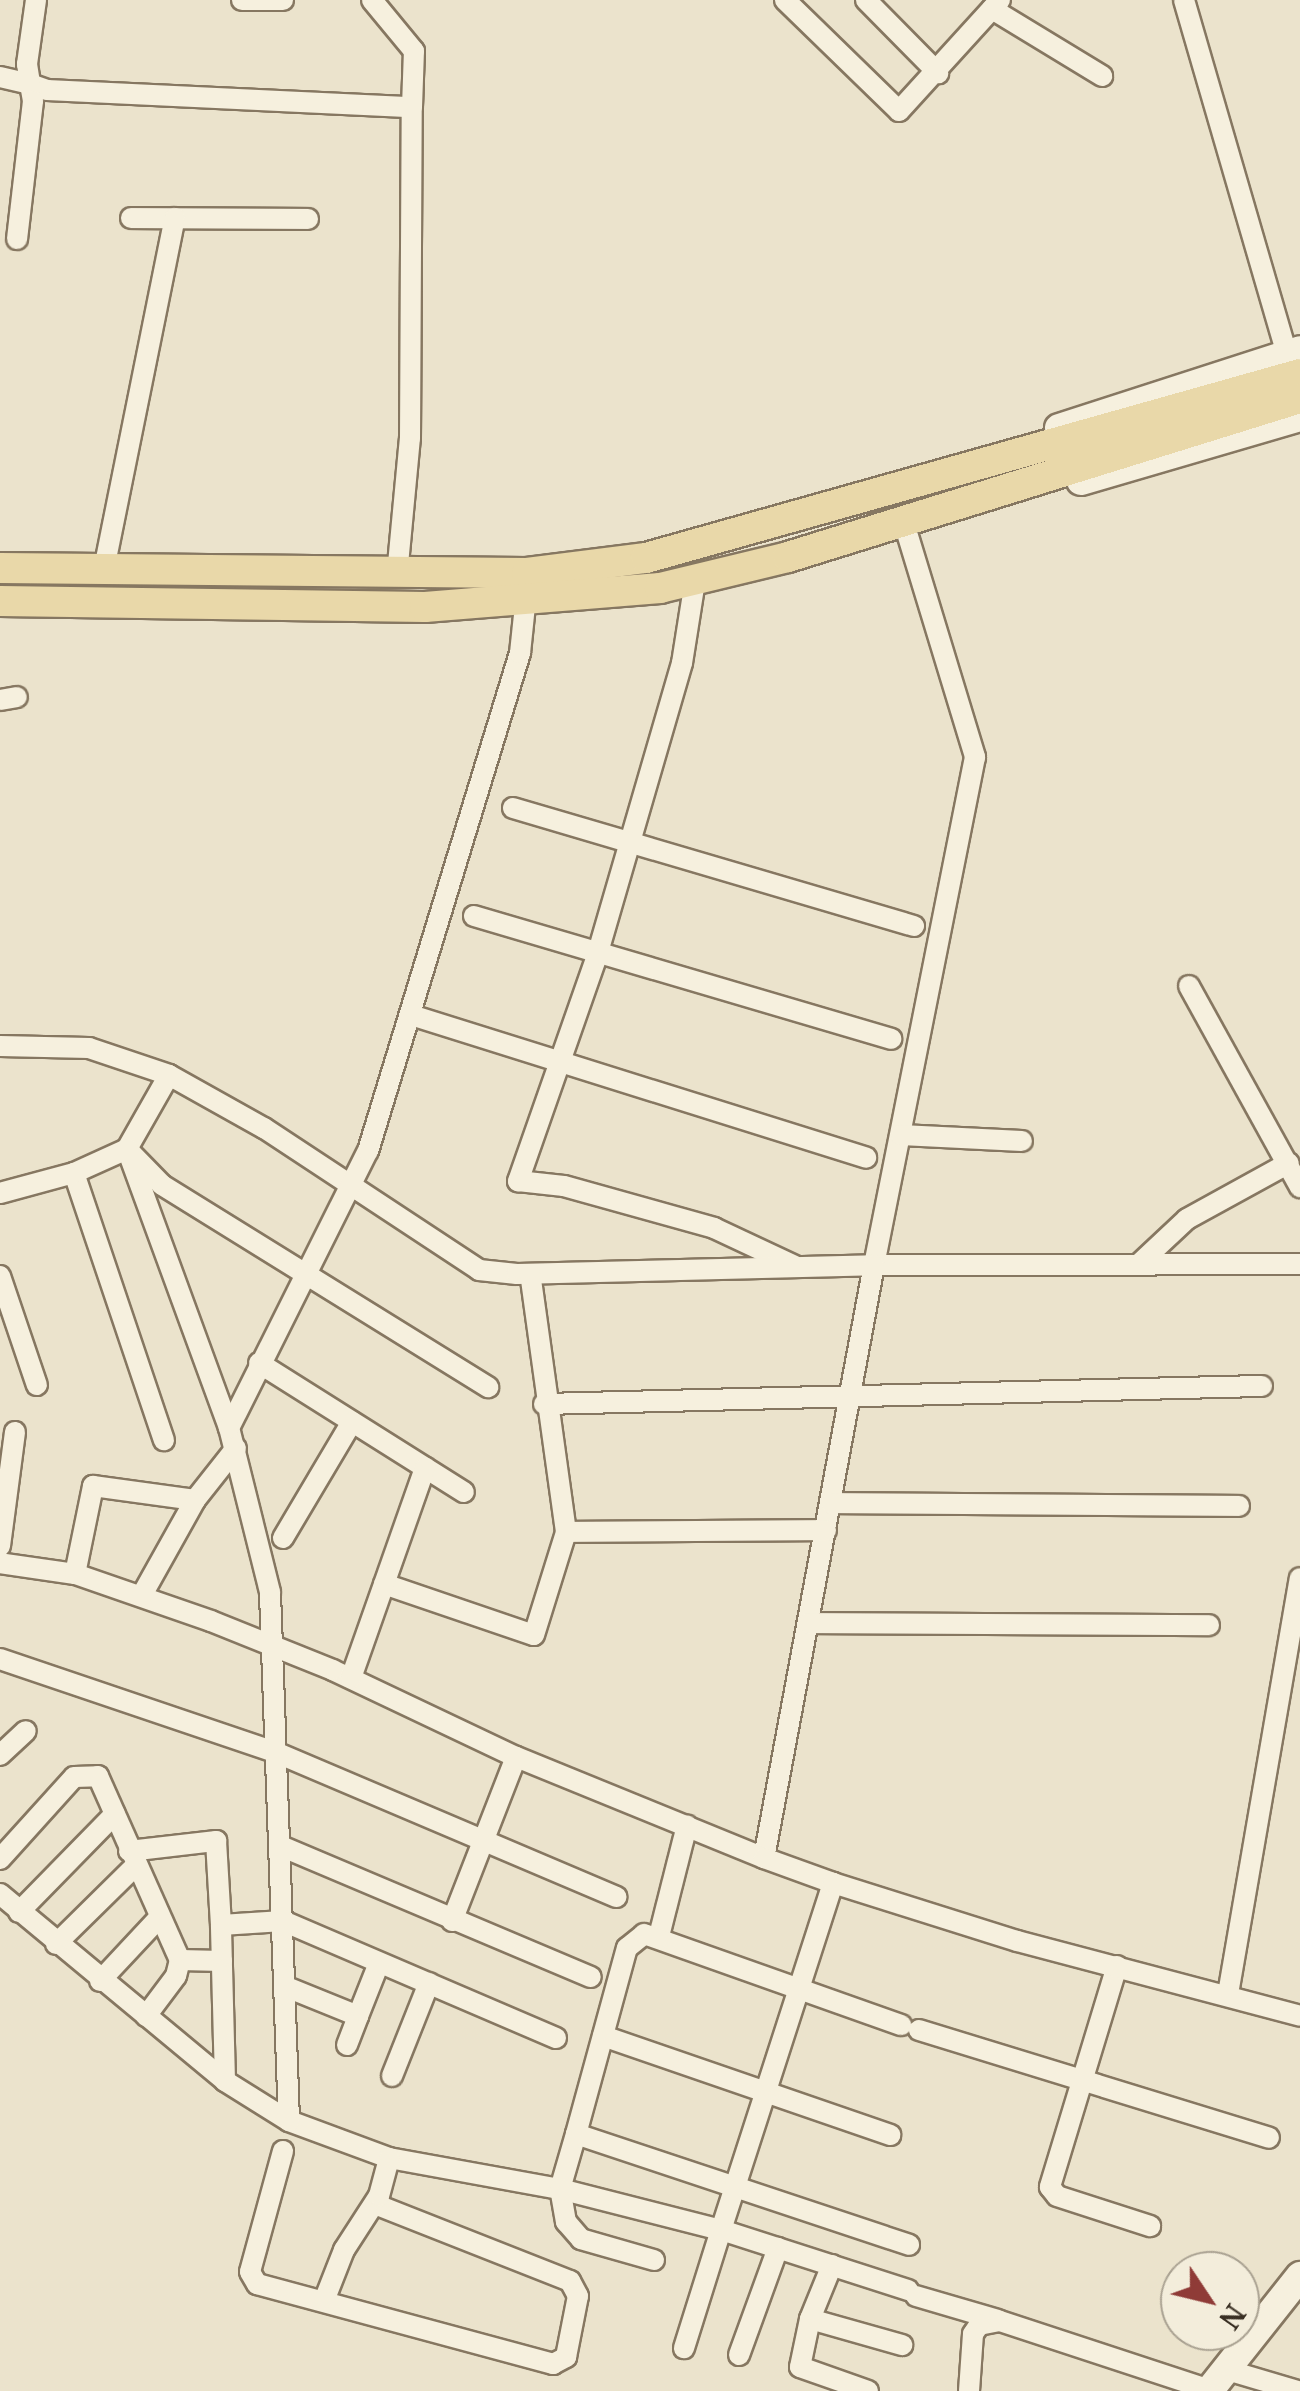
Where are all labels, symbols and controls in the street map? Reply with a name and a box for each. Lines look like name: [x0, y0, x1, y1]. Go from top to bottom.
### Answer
north arrow: [1160, 2251, 1260, 2351]
text: N: [1211, 2297, 1255, 2337]

